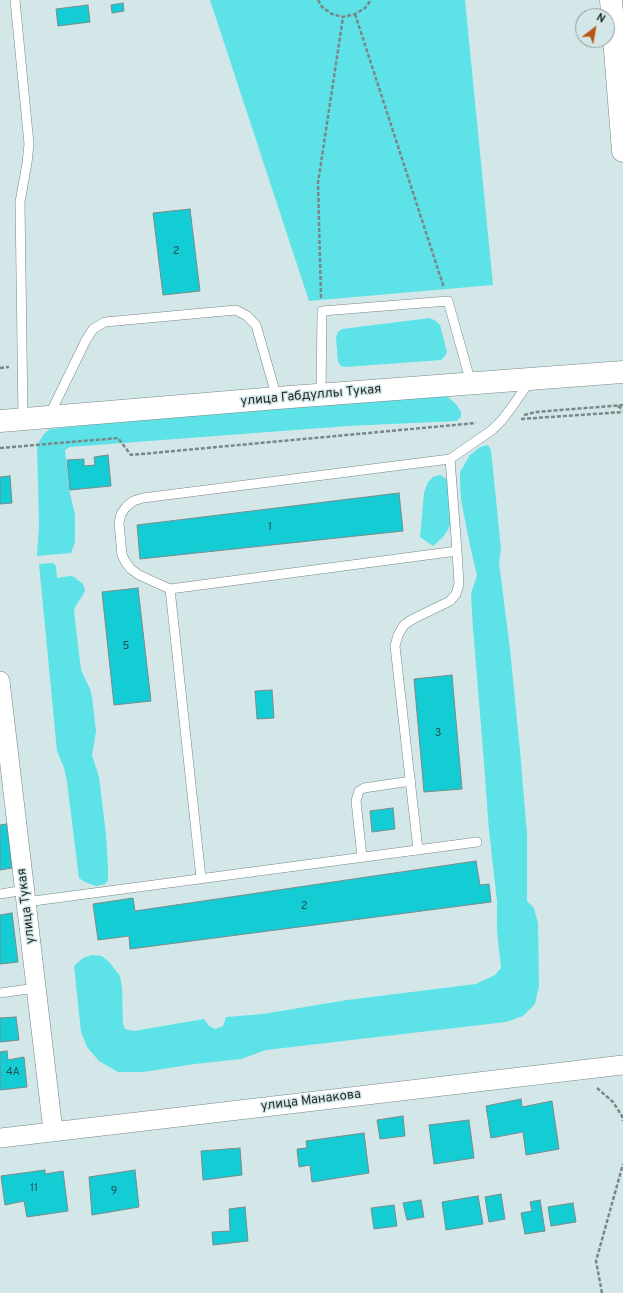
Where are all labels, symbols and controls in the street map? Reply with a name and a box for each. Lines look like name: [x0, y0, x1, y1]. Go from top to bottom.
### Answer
north arrow: [575, 8, 615, 48]
text: N: [594, 11, 608, 27]
house number: 2: [173, 245, 179, 259]
street label: улица Габдуллы Тукая: [240, 382, 382, 410]
house number: 1: [268, 521, 272, 535]
house number: 5: [123, 640, 129, 654]
house number: 3: [435, 727, 441, 741]
street label: улица Тукая: [15, 867, 39, 945]
house number: 2: [301, 900, 307, 914]
house number: 4А: [6, 1066, 20, 1080]
street label: улица Манакова: [260, 1087, 362, 1115]
house number: 11: [30, 1182, 38, 1196]
house number: 9: [111, 1185, 117, 1199]

